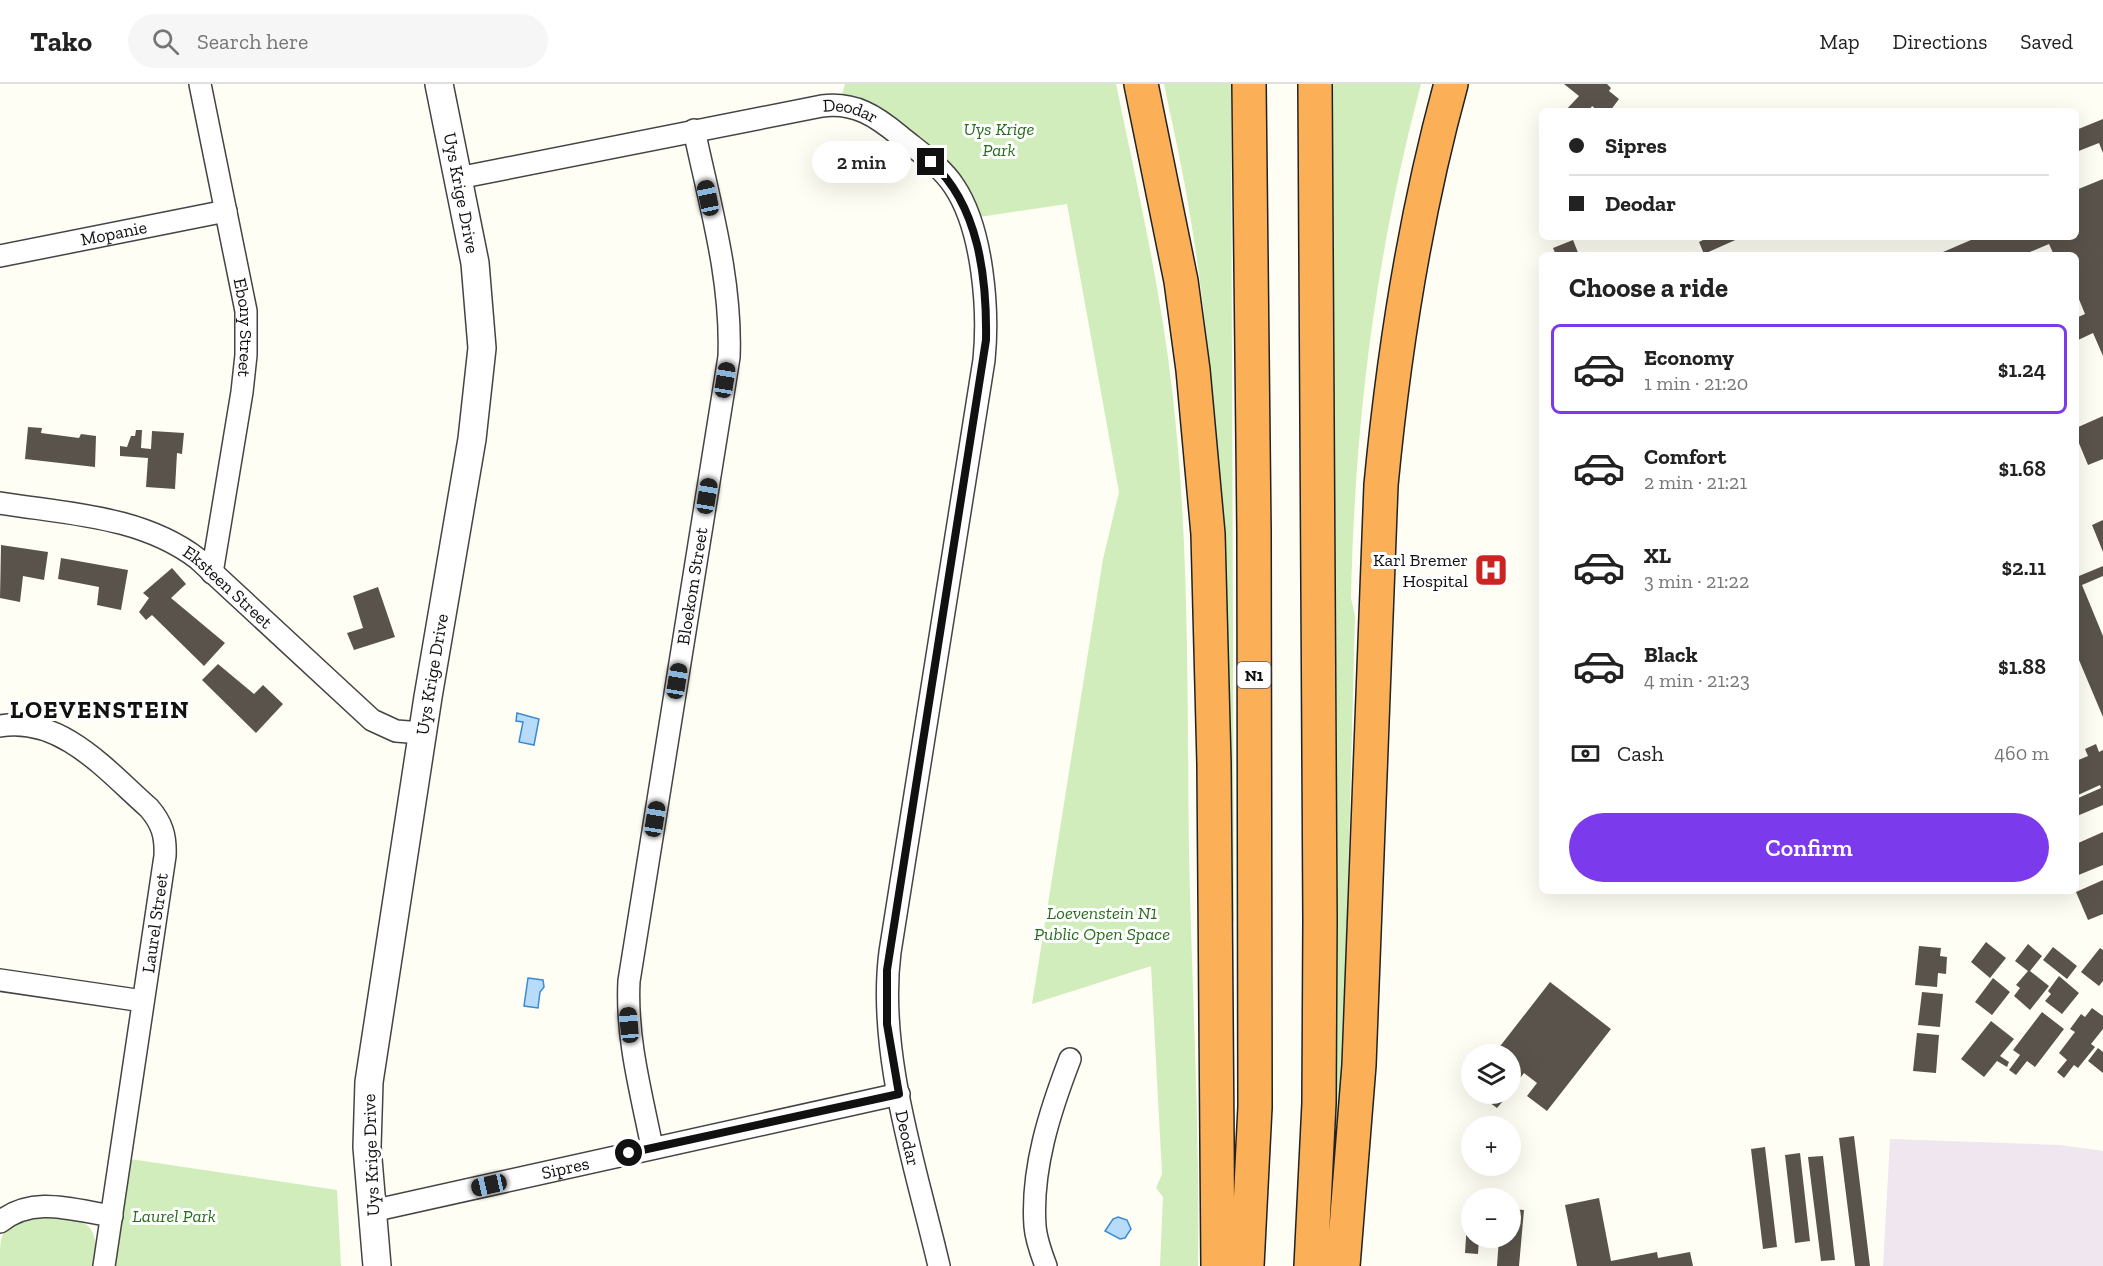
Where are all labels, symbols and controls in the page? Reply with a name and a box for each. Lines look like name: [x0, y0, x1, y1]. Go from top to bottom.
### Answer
search box: [128, 14, 548, 68]
text: Tako: [30, 25, 92, 58]
icon: search: [149, 25, 182, 58]
text: Search here: [197, 28, 308, 55]
text: Map: [1820, 29, 1860, 54]
text: Directions: [1893, 29, 1987, 54]
text: Saved: [2020, 29, 2073, 54]
street label: Deodar: [822, 94, 882, 128]
park label: Uys Krige Park: [964, 118, 1035, 161]
street label: Uys Krige Drive: [439, 131, 483, 255]
text: Sipres: [1605, 132, 1667, 159]
callout: 2 min: [811, 141, 910, 183]
route end: [917, 148, 944, 175]
text: 2 min: [837, 150, 886, 174]
car: [695, 179, 721, 217]
text: Deodar: [1605, 190, 1676, 217]
street label: Mopanie: [79, 216, 149, 251]
text: Choose a ride: [1569, 272, 1728, 304]
street label: Ebony Street: [229, 276, 257, 379]
icon: car: [1572, 342, 1626, 396]
text: Economy: [1644, 344, 1734, 371]
text: $1.24: [1998, 356, 2046, 383]
car: [713, 361, 737, 399]
text: 1 min · 21:20: [1644, 371, 1748, 395]
icon: car: [1572, 441, 1626, 495]
text: Comfort: [1644, 443, 1726, 470]
text: $1.68: [1999, 455, 2046, 482]
text: 2 min · 21:21: [1644, 470, 1747, 494]
car: [695, 477, 719, 515]
street label: Bloekom Street: [672, 525, 713, 646]
icon: car: [1572, 540, 1626, 594]
street label: Eksteen Street: [179, 541, 277, 633]
text: XL: [1644, 542, 1671, 569]
place label: Karl Bremer Hospital: [1373, 549, 1468, 592]
hospital icon: Karl Bremer Hospital: [1473, 552, 1509, 588]
text: $2.11: [2001, 554, 2046, 581]
text: 3 min · 21:22: [1644, 569, 1749, 593]
street label: Uys Krige Drive: [411, 612, 453, 736]
icon: car: [1572, 639, 1626, 693]
text: Black: [1644, 641, 1698, 668]
text: $1.88: [1998, 653, 2046, 680]
car: [665, 662, 689, 700]
road number: N1: [1238, 662, 1270, 688]
text: 4 min · 21:23: [1644, 668, 1750, 692]
district label: LOEVENSTEIN: [10, 695, 190, 724]
icon: cash: [1569, 737, 1602, 770]
text: Cash: [1617, 740, 1664, 767]
text: 460 m: [1994, 741, 2049, 765]
car: [643, 800, 667, 838]
button: Confirm: [1569, 813, 2049, 882]
street label: Laurel Street: [137, 871, 173, 975]
park label: Loevenstein N1 Public Open Space: [1034, 902, 1170, 945]
car: [618, 1006, 640, 1044]
map controls: [1461, 1044, 1521, 1248]
button: layers: [1461, 1044, 1521, 1104]
street label: Uys Krige Drive: [358, 1093, 384, 1217]
street label: Deodar: [890, 1108, 925, 1168]
button: +: [1461, 1116, 1521, 1176]
route start: [615, 1139, 642, 1166]
street label: Sipres: [539, 1152, 591, 1184]
car: [469, 1172, 509, 1198]
button: −: [1461, 1188, 1521, 1248]
park label: Laurel Park: [132, 1205, 216, 1227]

